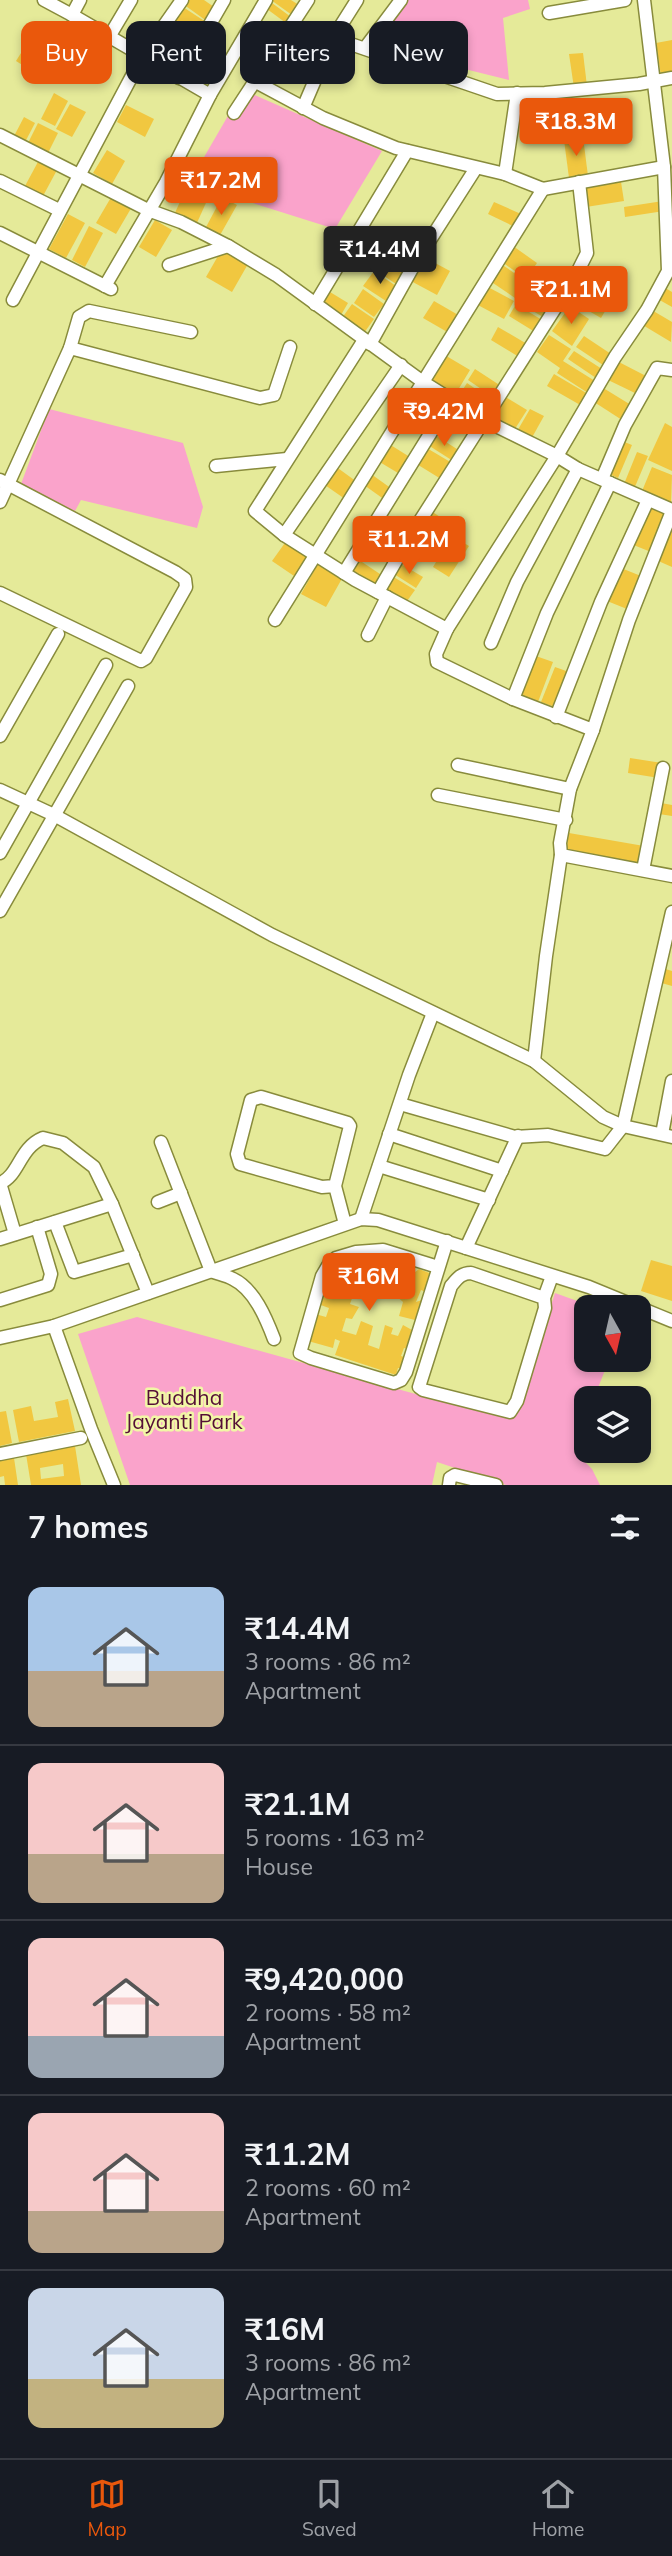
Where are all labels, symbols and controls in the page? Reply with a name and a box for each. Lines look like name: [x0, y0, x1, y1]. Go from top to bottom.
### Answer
chip: Buy: [21, 21, 112, 84]
chip: Rent: [126, 21, 226, 84]
chip: Filters: [240, 21, 355, 84]
chip: New: [369, 21, 468, 84]
pin: ₹18.3M: [519, 99, 633, 158]
text: ₹18.3M: [536, 106, 616, 135]
pin: ₹17.2M: [164, 158, 278, 217]
text: ₹17.2M: [181, 165, 261, 194]
pin: ₹14.4M: [323, 226, 437, 286]
text: ₹14.4M: [340, 234, 420, 263]
pin: ₹21.1M: [514, 266, 628, 326]
text: ₹21.1M: [531, 274, 611, 303]
pin: ₹9.42M: [387, 388, 501, 448]
text: ₹9.42M: [404, 396, 484, 425]
pin: ₹11.2M: [352, 516, 466, 576]
text: ₹11.2M: [369, 524, 449, 553]
pin: ₹16M: [328, 1254, 410, 1313]
text: ₹16M: [338, 1261, 400, 1290]
north arrow: [574, 1295, 651, 1372]
map controls: [574, 1295, 651, 1463]
park label: Buddha Jayanti Park: [125, 1384, 243, 1434]
button: layers: [574, 1386, 651, 1463]
text: 7 homes: [28, 1508, 149, 1546]
icon: filters: [606, 1508, 644, 1546]
text: ₹14.4M: [245, 1609, 351, 1647]
icon: home: [84, 1615, 168, 1699]
text: 3 rooms · 86 m²: [245, 1647, 411, 1676]
text: Apartment: [245, 1676, 361, 1705]
text: ₹21.1M: [245, 1785, 351, 1823]
icon: home: [84, 1791, 168, 1875]
text: 5 rooms · 163 m²: [245, 1823, 425, 1852]
text: House: [245, 1852, 313, 1881]
text: ₹9,420,000: [245, 1960, 404, 1998]
icon: home: [84, 1966, 168, 2050]
text: 2 rooms · 58 m²: [245, 1998, 411, 2027]
text: Apartment: [245, 2027, 361, 2056]
text: ₹11.2M: [245, 2135, 351, 2173]
icon: home: [84, 2141, 168, 2225]
text: 2 rooms · 60 m²: [245, 2173, 411, 2202]
text: Apartment: [245, 2202, 361, 2231]
text: ₹16M: [245, 2310, 325, 2348]
icon: home: [84, 2316, 168, 2400]
text: 3 rooms · 86 m²: [245, 2348, 411, 2377]
text: Apartment: [245, 2377, 361, 2406]
tab: Map: [88, 2475, 127, 2541]
tab: Saved: [302, 2475, 357, 2541]
tab: Home: [532, 2475, 584, 2541]

